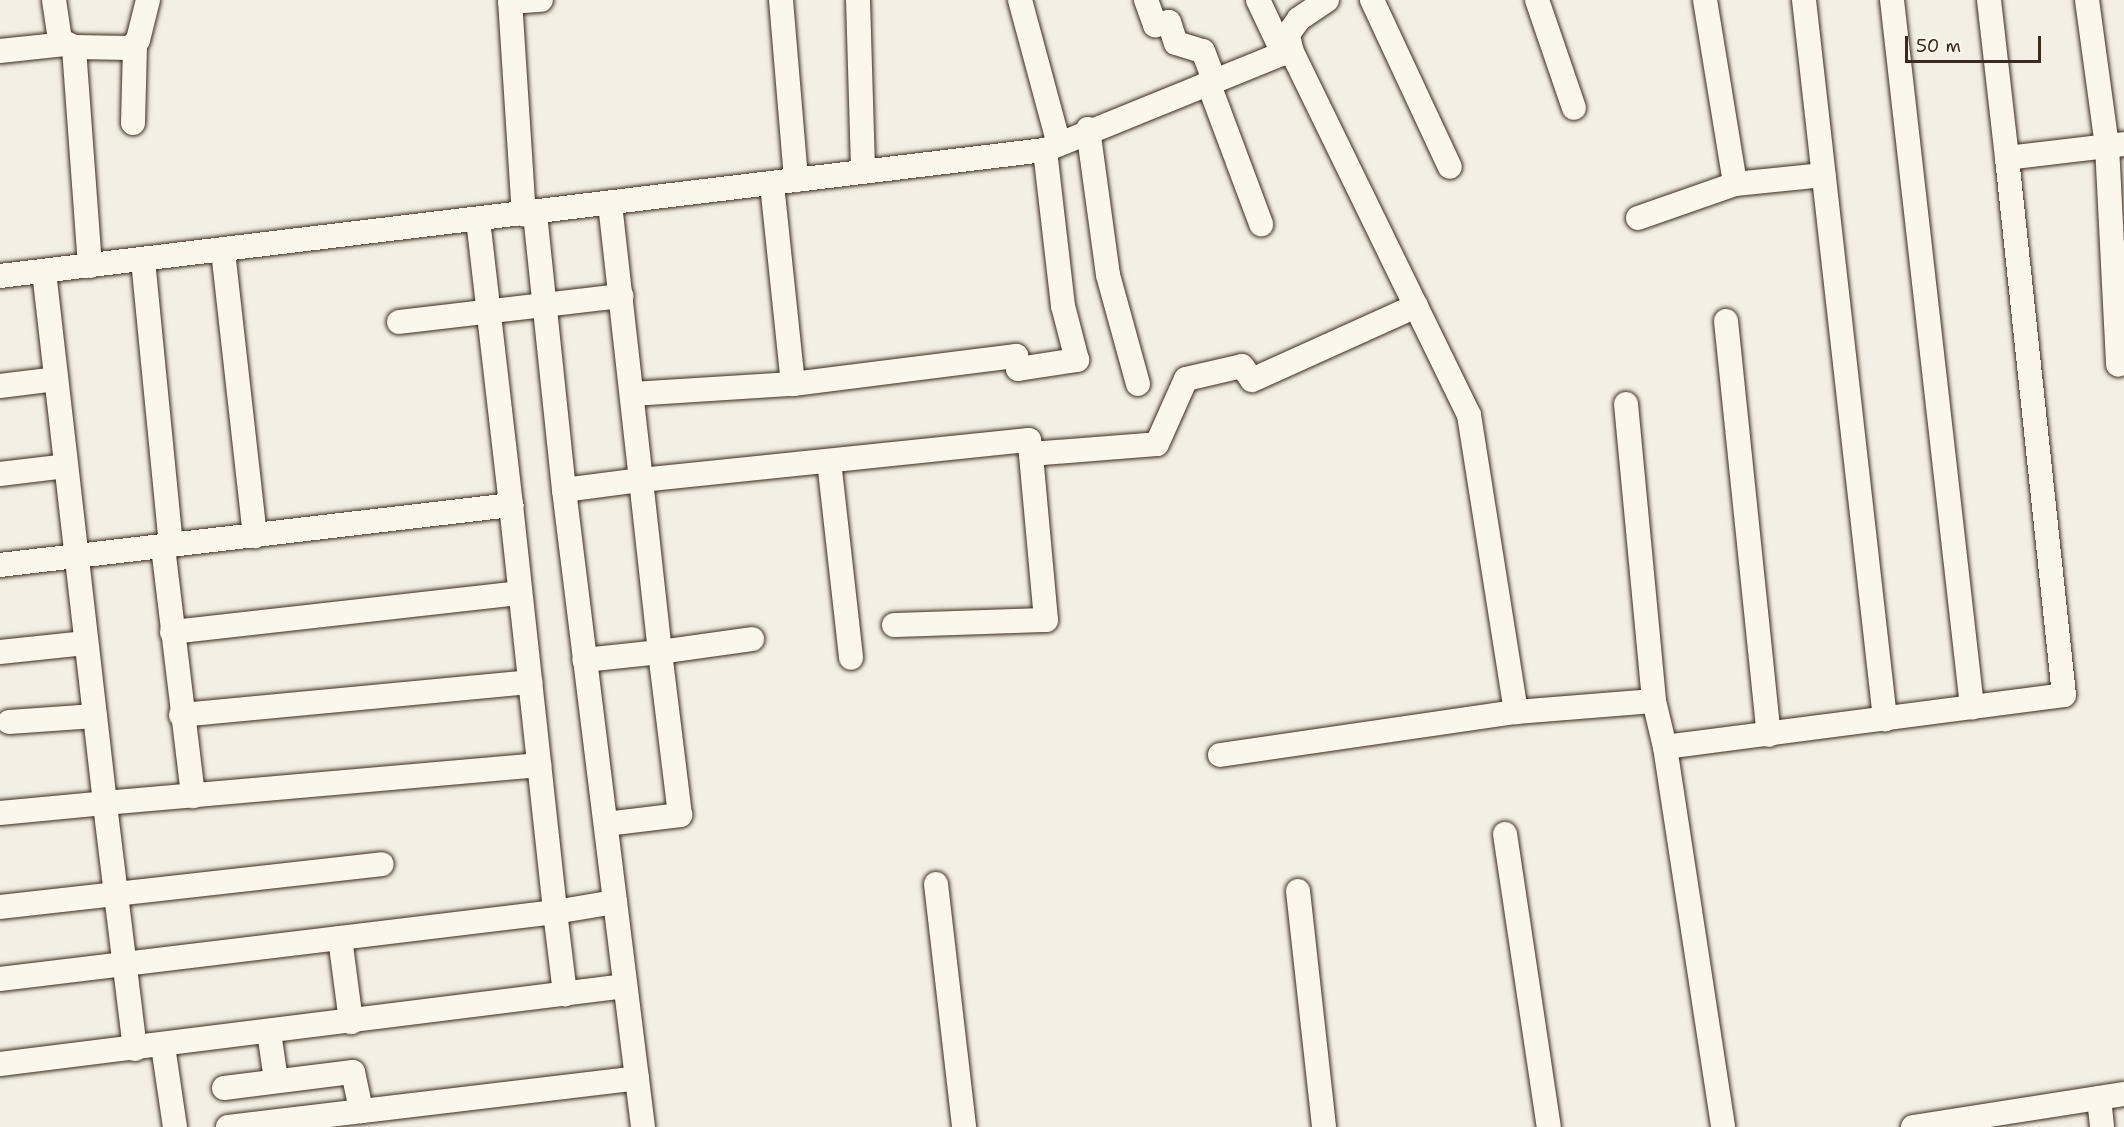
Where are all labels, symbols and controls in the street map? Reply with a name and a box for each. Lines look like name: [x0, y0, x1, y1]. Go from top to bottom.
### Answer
scale bar: [1908, 24, 2044, 62]
text: 50 m: [1916, 34, 1961, 58]

